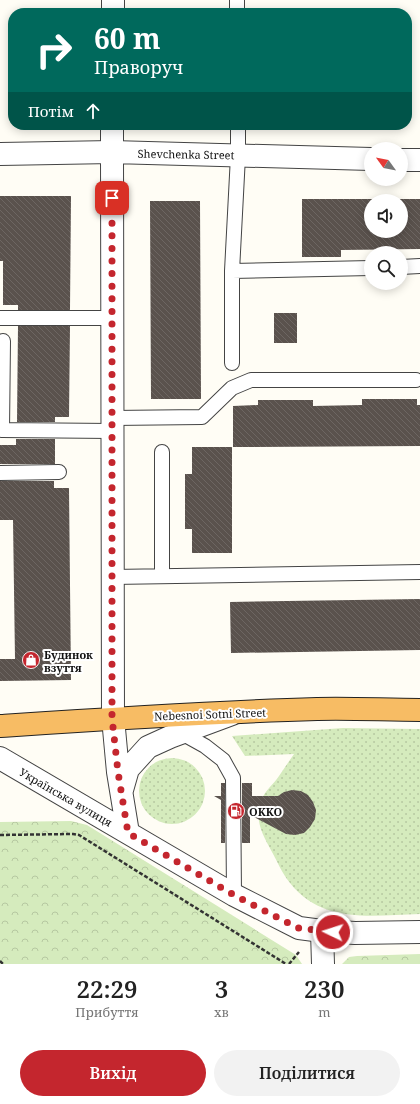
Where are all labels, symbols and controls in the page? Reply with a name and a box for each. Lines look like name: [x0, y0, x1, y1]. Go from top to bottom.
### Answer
text: 60 m: [94, 19, 161, 57]
icon: right: [28, 24, 80, 76]
text: Праворуч: [94, 55, 183, 79]
icon: ahead: [82, 100, 104, 122]
text: Потім: [28, 101, 74, 121]
north arrow: [364, 142, 408, 186]
map controls: [364, 142, 408, 290]
street label: Shevchenka Street: [137, 146, 235, 162]
pin: [95, 181, 129, 215]
icon: arrive: [101, 187, 123, 209]
button: sound: [364, 194, 408, 238]
button: search: [364, 246, 408, 290]
place label: Будинок взуття: [44, 647, 93, 675]
shop icon: Будинок взуття: [21, 650, 41, 670]
street label: Nebesnoi Sotni Street: [154, 705, 266, 723]
street label: Українська вулиця: [17, 764, 115, 830]
fuel station icon: OKKO: [226, 801, 246, 821]
place label: OKKO: [249, 804, 283, 819]
position arrow: [312, 911, 354, 953]
text: 22:29: [76, 972, 138, 1005]
text: 3: [215, 972, 228, 1005]
text: 230: [304, 972, 345, 1005]
text: Прибуття: [75, 1003, 139, 1021]
text: хв: [214, 1003, 229, 1021]
text: m: [318, 1003, 331, 1021]
button: Вихід: [20, 1050, 206, 1096]
button: Поділитися: [214, 1050, 400, 1096]

